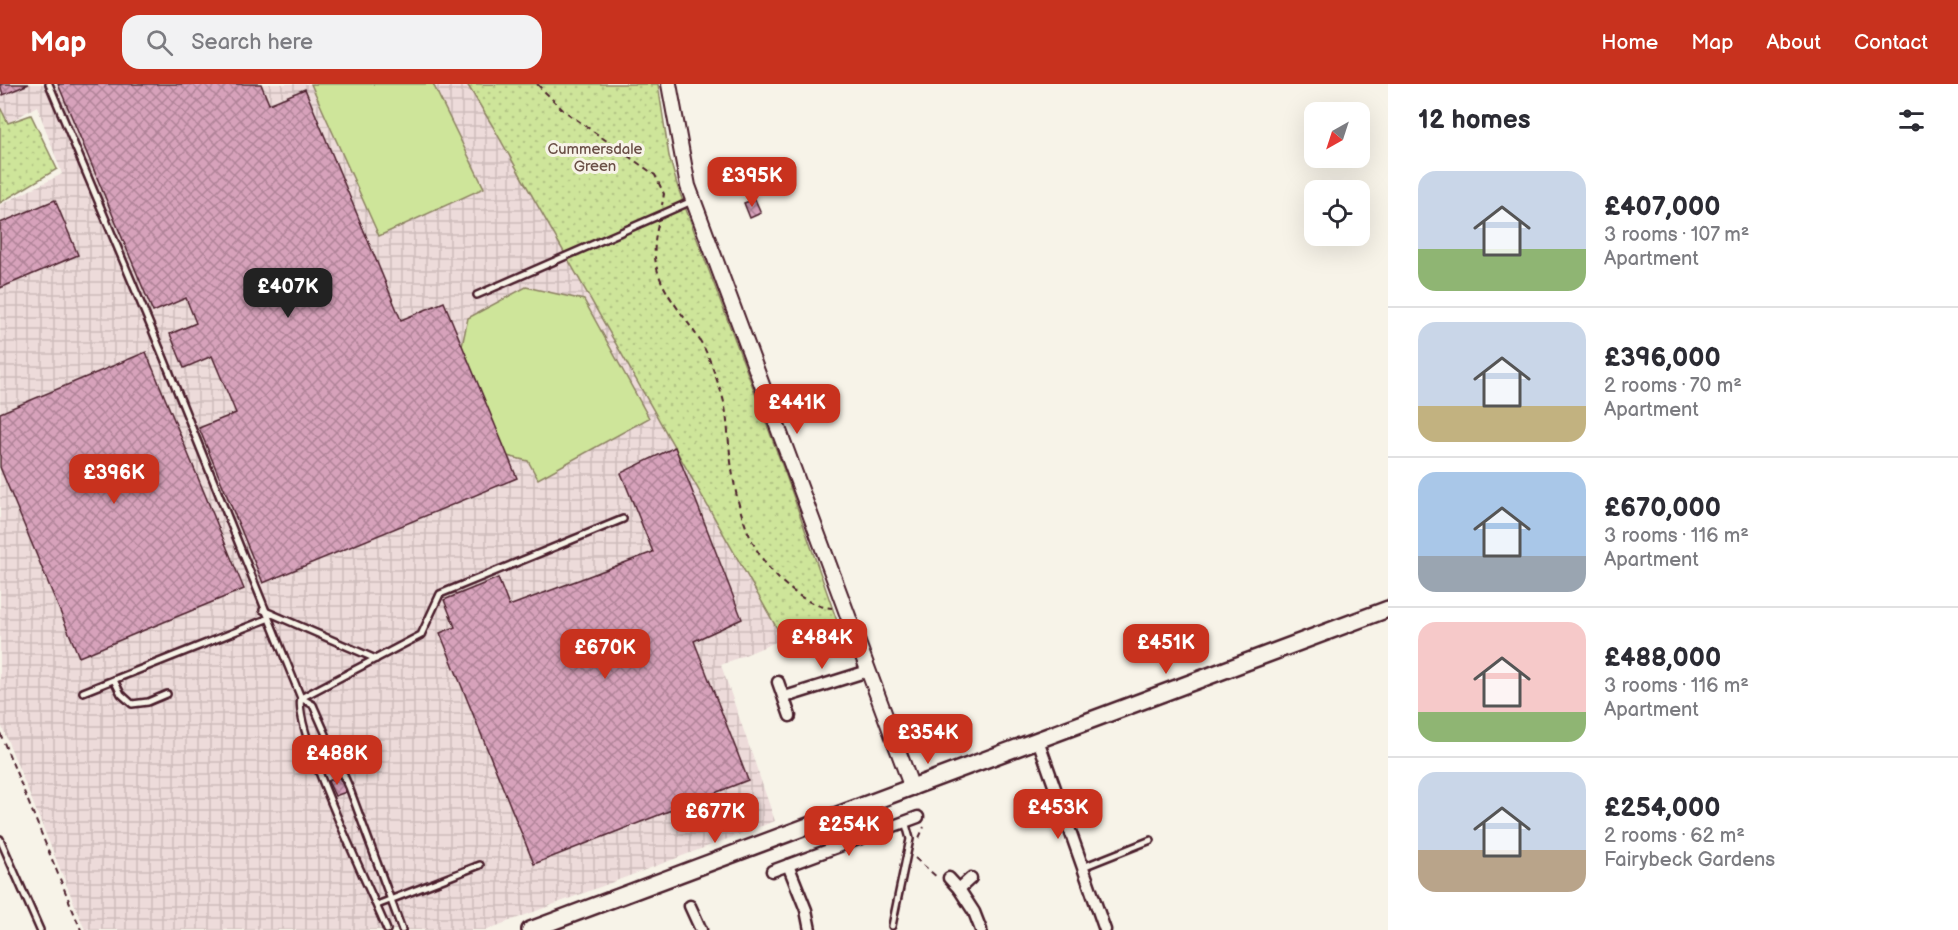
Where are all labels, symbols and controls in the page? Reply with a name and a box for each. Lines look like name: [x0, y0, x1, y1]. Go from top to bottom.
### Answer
search box: [122, 15, 542, 69]
text: Map: [30, 26, 86, 59]
icon: search: [143, 26, 176, 59]
text: Search here: [191, 29, 313, 56]
text: Home: [1601, 30, 1658, 55]
text: Map: [1691, 30, 1733, 55]
text: About: [1766, 30, 1821, 55]
text: Contact: [1854, 30, 1928, 55]
north arrow: [1304, 102, 1370, 168]
map controls: [1304, 102, 1370, 246]
icon: filters: [1895, 104, 1928, 137]
text: 12 homes: [1418, 105, 1530, 136]
park label: Cummersdale Green: [548, 140, 642, 176]
pin: £395K: [710, 157, 794, 208]
text: £395K: [722, 164, 782, 188]
button: locate: [1304, 180, 1370, 246]
text: £407,000: [1604, 192, 1720, 223]
icon: home: [1466, 195, 1538, 267]
text: 3 rooms · 107 m²: [1604, 223, 1749, 247]
text: Apartment: [1604, 247, 1699, 271]
pin: £407K: [246, 268, 330, 319]
text: £407K: [257, 275, 319, 299]
text: £396,000: [1604, 343, 1721, 374]
icon: home: [1466, 346, 1538, 418]
text: 2 rooms · 70 m²: [1604, 374, 1742, 398]
pin: £441K: [755, 384, 839, 435]
text: £441K: [768, 391, 826, 415]
text: Apartment: [1604, 398, 1699, 422]
pin: £396K: [72, 454, 156, 505]
text: £396K: [83, 461, 145, 485]
text: £670,000: [1604, 493, 1721, 524]
icon: home: [1466, 496, 1538, 568]
text: 3 rooms · 116 m²: [1604, 524, 1749, 548]
text: Apartment: [1604, 548, 1699, 572]
pin: £484K: [780, 619, 864, 670]
pin: £451K: [1124, 624, 1208, 675]
text: £484K: [791, 626, 853, 650]
pin: £670K: [563, 629, 647, 680]
text: £451K: [1137, 631, 1195, 655]
text: £670K: [574, 636, 636, 660]
text: £488,000: [1604, 643, 1721, 674]
icon: home: [1466, 646, 1538, 718]
text: 3 rooms · 116 m²: [1604, 674, 1749, 698]
text: Apartment: [1604, 698, 1699, 722]
pin: £354K: [886, 714, 970, 765]
text: £354K: [897, 721, 959, 745]
pin: £488K: [295, 735, 379, 786]
text: £488K: [306, 742, 368, 766]
pin: £453K: [1016, 789, 1100, 840]
pin: £677K: [673, 793, 757, 844]
text: £254,000: [1604, 793, 1720, 824]
text: £453K: [1027, 796, 1089, 820]
icon: home: [1466, 796, 1538, 868]
text: £677K: [685, 800, 745, 824]
pin: £254K: [807, 806, 891, 857]
text: £254K: [818, 813, 880, 837]
text: 2 rooms · 62 m²: [1604, 824, 1745, 848]
text: Fairybeck Gardens: [1604, 848, 1775, 872]

